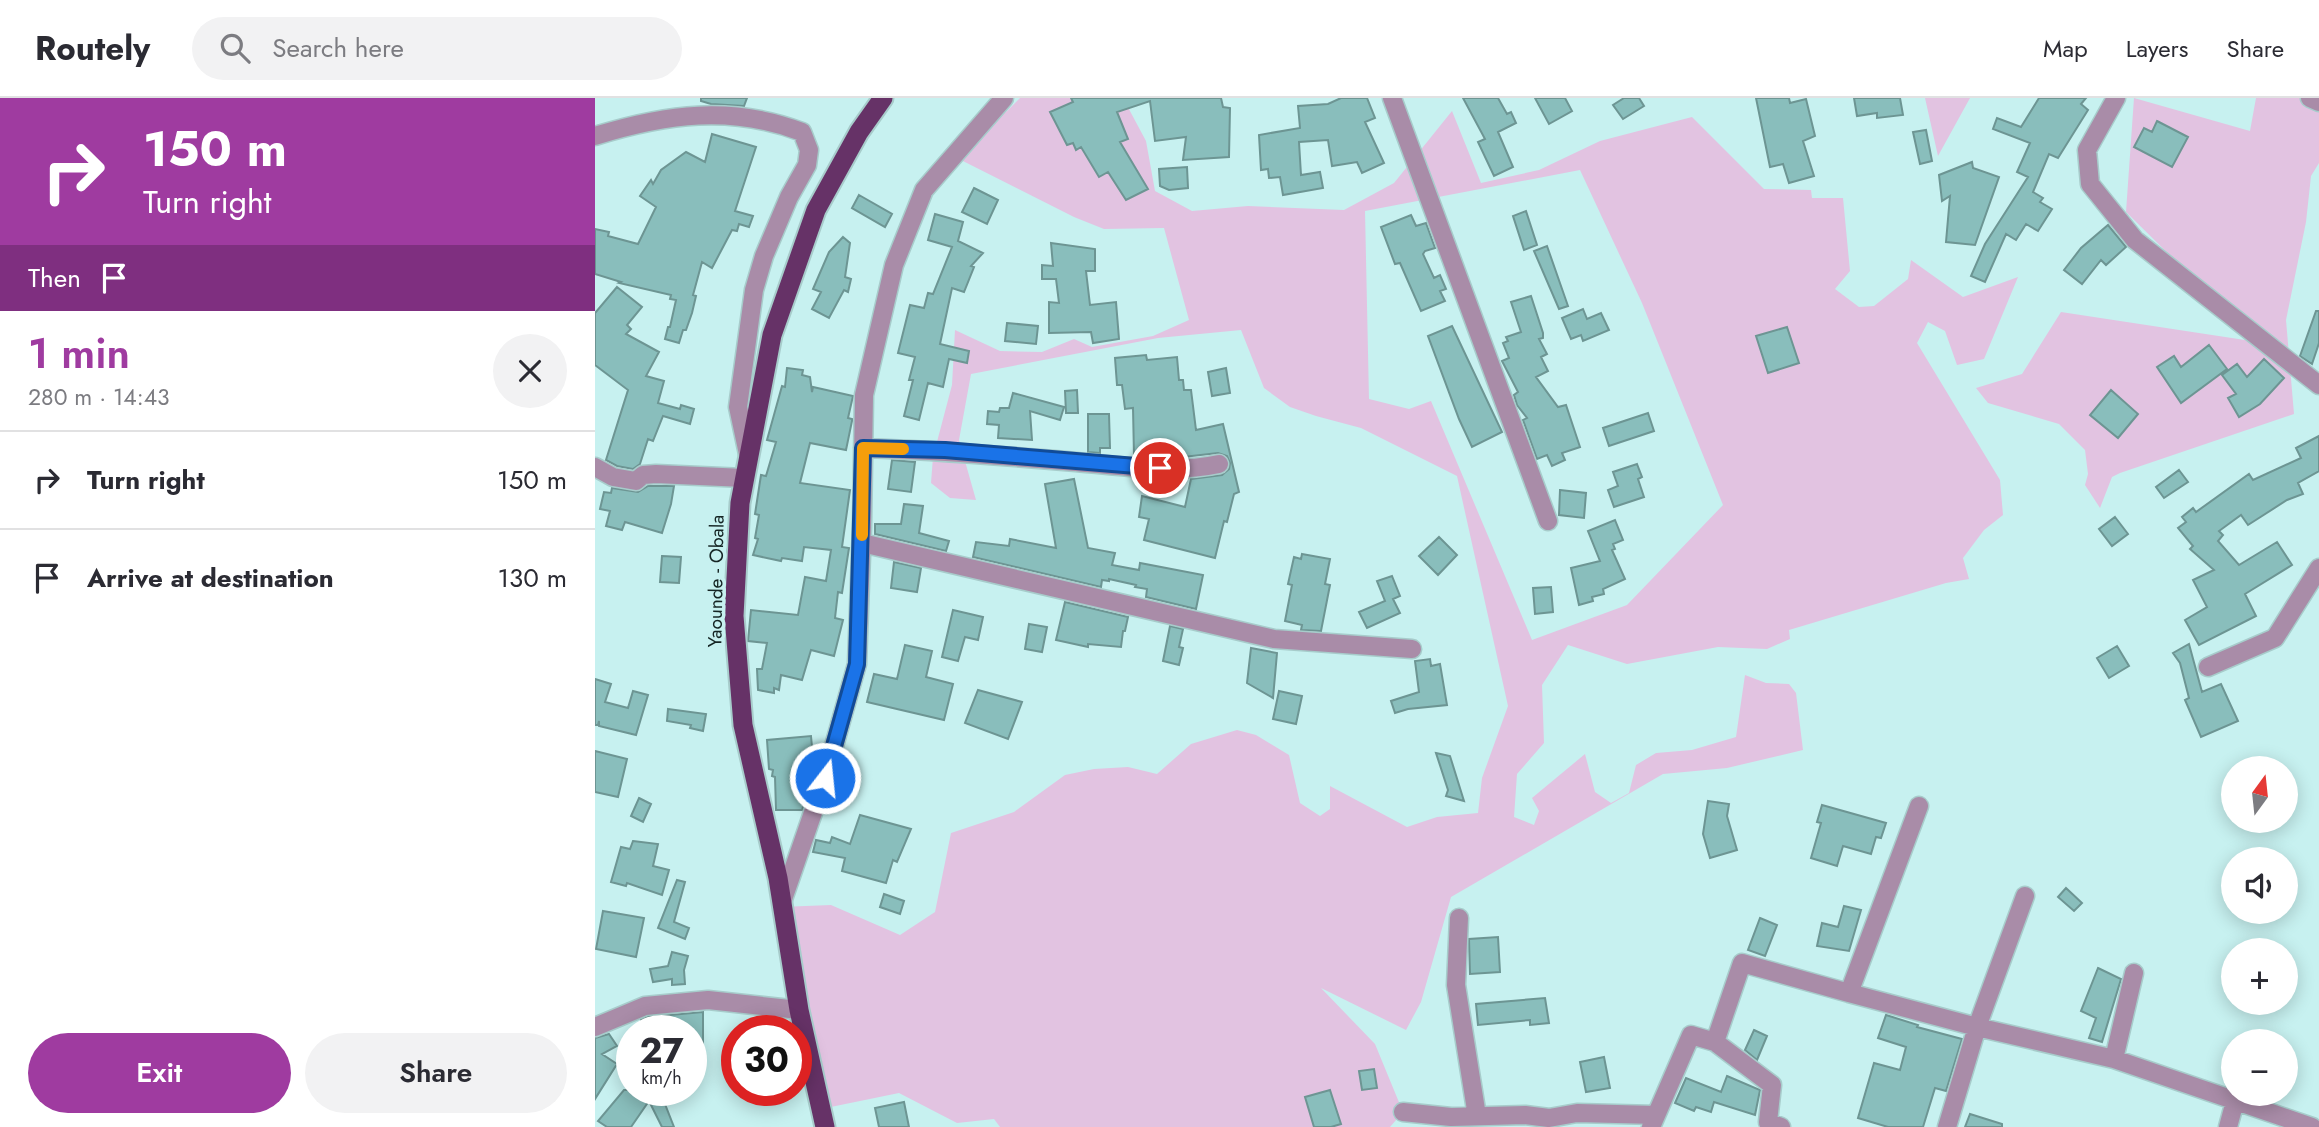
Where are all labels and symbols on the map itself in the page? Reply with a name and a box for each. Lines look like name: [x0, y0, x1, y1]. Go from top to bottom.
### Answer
pin: [1130, 438, 1190, 498]
street label: Yaounde - Obala: [701, 514, 731, 648]
position arrow: [788, 741, 862, 815]
north arrow: [2221, 756, 2298, 833]
speed limit sign: 30: [721, 1015, 812, 1106]

